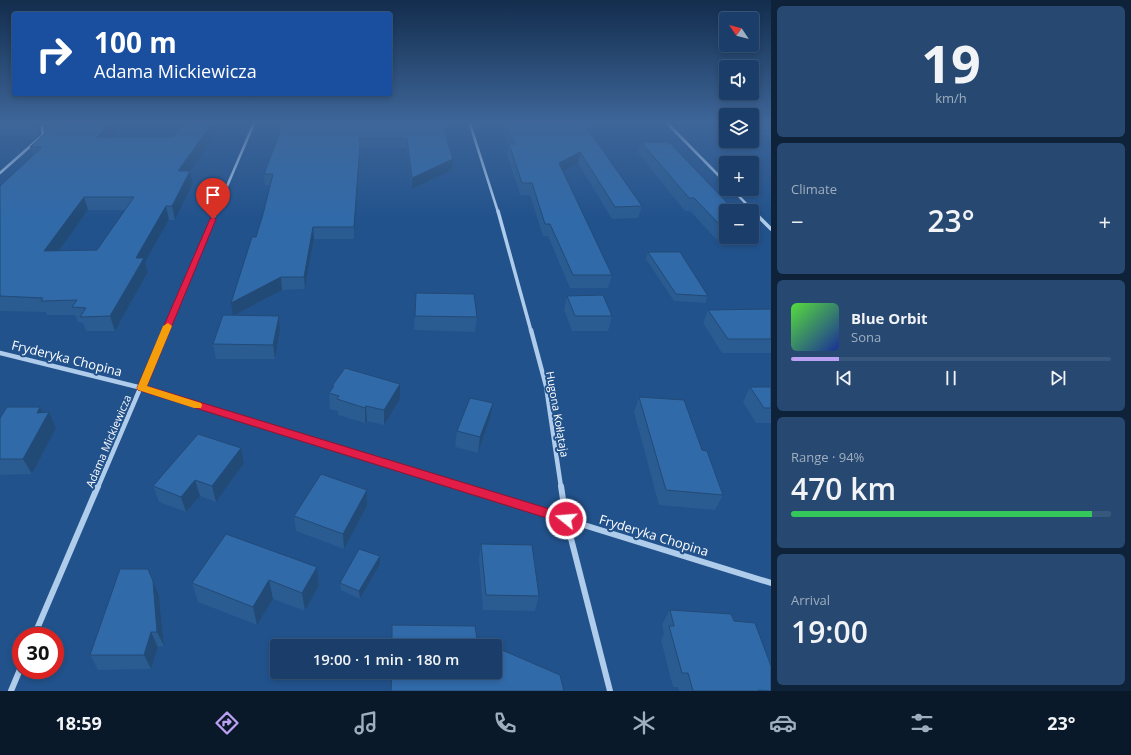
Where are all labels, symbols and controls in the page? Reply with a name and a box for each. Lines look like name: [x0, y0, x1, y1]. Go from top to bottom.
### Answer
north arrow: [719, 12, 759, 52]
map controls: [719, 12, 759, 244]
text: 100 m: [94, 23, 177, 61]
text: 19: [921, 27, 981, 98]
icon: right: [28, 28, 80, 80]
text: Adama Mickiewicza: [94, 59, 257, 83]
button: sound: [719, 60, 759, 100]
text: km/h: [935, 89, 967, 107]
button: layers: [719, 108, 759, 148]
button: +: [719, 156, 759, 196]
pin: [196, 178, 230, 219]
text: Climate: [791, 180, 837, 198]
icon: arrive: [202, 184, 224, 206]
text: 23°: [927, 200, 975, 241]
button: −: [719, 204, 759, 244]
text: −: [791, 206, 804, 236]
text: +: [1098, 206, 1111, 236]
text: Blue Orbit: [851, 308, 928, 328]
text: Sona: [851, 328, 881, 346]
street label: Fryderyka Chopina: [10, 336, 124, 380]
icon: previous: [833, 367, 855, 389]
icon: pause: [940, 367, 962, 389]
icon: next: [1047, 367, 1069, 389]
street label: Hugona Kołłątaja: [543, 370, 573, 458]
street label: Adama Mickiewicza: [82, 392, 134, 490]
text: Range · 94%: [791, 448, 864, 466]
text: 470 km: [791, 468, 896, 509]
position arrow: [545, 498, 587, 540]
street label: Fryderyka Chopina: [597, 510, 711, 560]
text: Arrival: [791, 591, 830, 609]
text: 19:00: [791, 611, 868, 652]
speed limit sign: 30: [12, 627, 64, 679]
text: 19:00 · 1 min · 180 m: [313, 649, 459, 669]
icon: directions: [213, 709, 241, 737]
icon: music: [352, 709, 380, 737]
icon: phone: [491, 709, 519, 737]
icon: climate: [630, 709, 658, 737]
icon: car: [769, 709, 797, 737]
icon: filters: [908, 709, 936, 737]
text: 18:59: [56, 711, 102, 735]
text: 23°: [1047, 711, 1075, 735]

